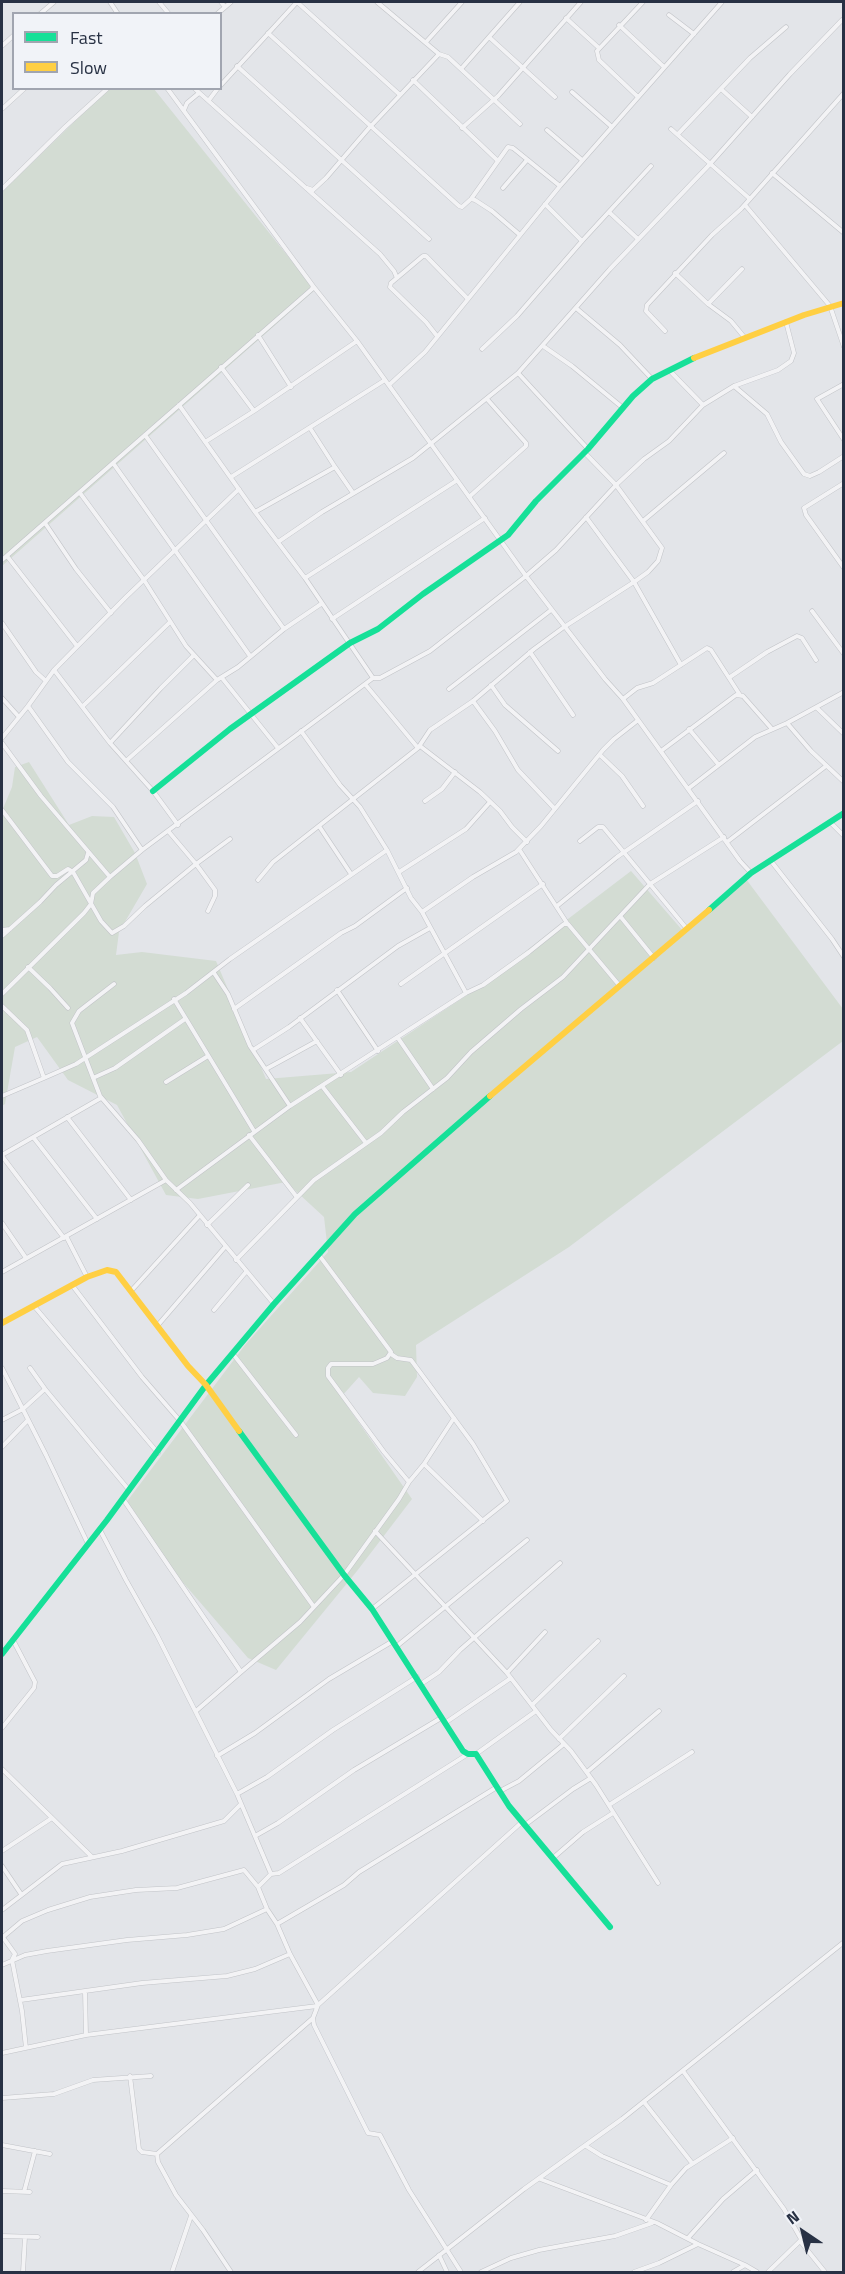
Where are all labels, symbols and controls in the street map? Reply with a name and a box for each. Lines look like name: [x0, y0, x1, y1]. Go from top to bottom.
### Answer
legend: [12, 12, 222, 90]
text: Fast: [70, 24, 103, 51]
text: Slow: [70, 54, 107, 81]
north arrow: [773, 2202, 833, 2262]
text: N: [781, 2204, 804, 2230]

